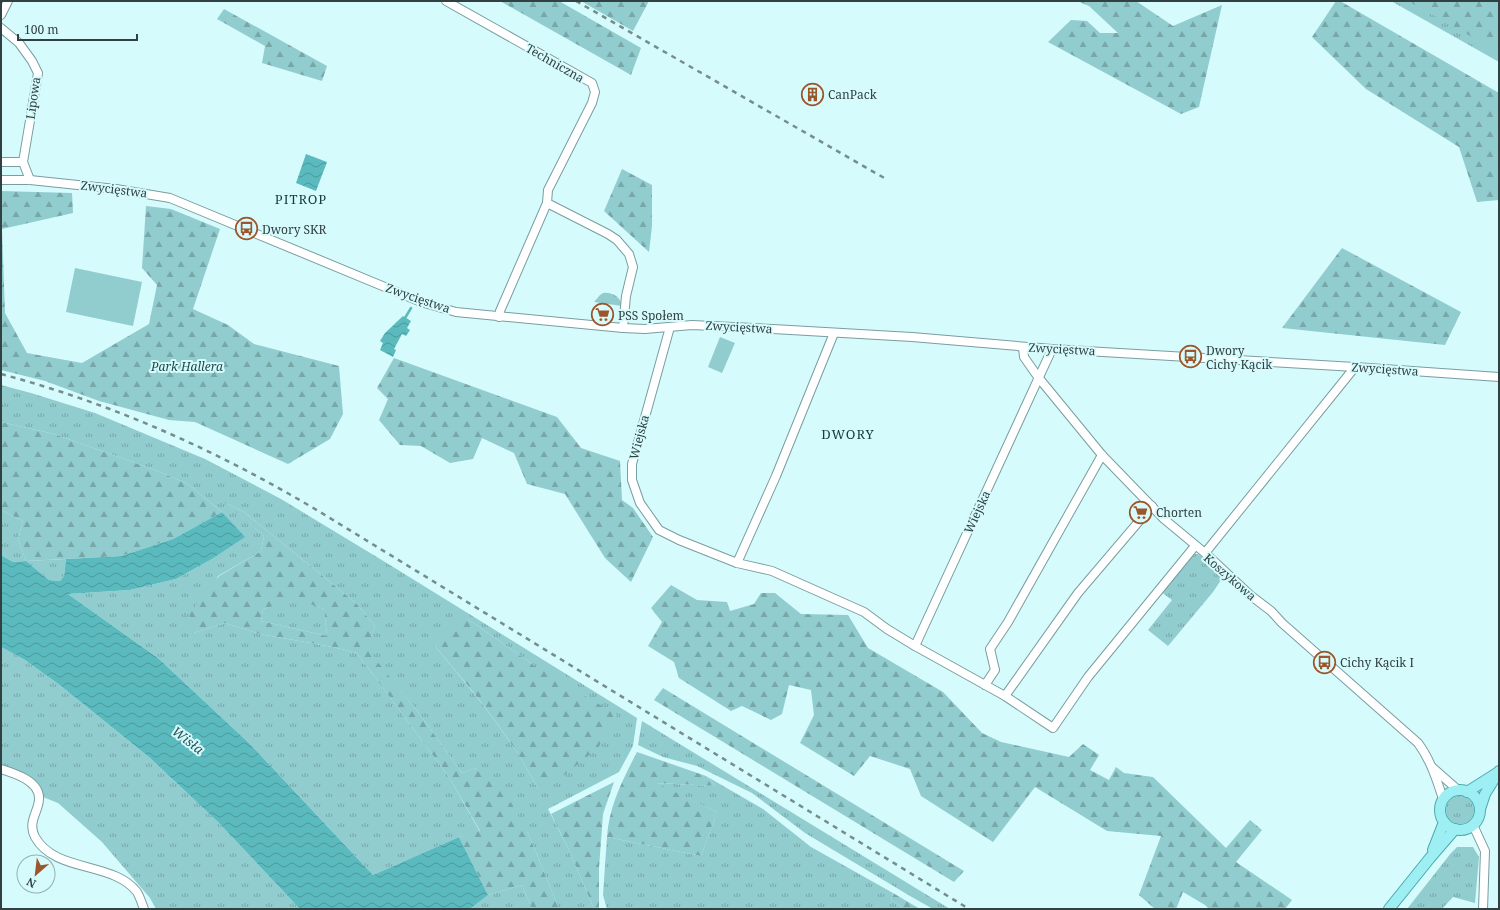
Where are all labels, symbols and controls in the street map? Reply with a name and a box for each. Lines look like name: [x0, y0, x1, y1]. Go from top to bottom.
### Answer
scale bar: [18, 16, 137, 42]
text: 100 m: [24, 21, 59, 38]
street label: Techniczna: [523, 39, 588, 87]
street label: Lipowa: [22, 75, 44, 120]
building icon: CanPack: [800, 81, 826, 107]
place label: CanPack: [828, 86, 878, 103]
street label: Zwycięstwa: [80, 176, 149, 202]
district label: PITROP: [275, 190, 327, 208]
bus stop icon: Dwory SKR: [233, 216, 259, 242]
place label: Dwory SKR: [262, 221, 326, 238]
street label: Zwycięstwa: [383, 279, 453, 317]
supermarket icon: PSS Społem: [589, 302, 615, 328]
place label: PSS Społem: [618, 307, 684, 324]
street label: Zwycięstwa: [705, 317, 773, 337]
street label: Zwycięstwa: [1028, 339, 1096, 359]
place label: Dwory Cichy Kącik: [1206, 342, 1273, 373]
bus stop icon: Dwory Cichy Kącik: [1177, 344, 1203, 370]
park label: Park Hallera: [150, 358, 223, 375]
street label: Zwycięstwa: [1351, 358, 1419, 380]
street label: Wiejska: [625, 413, 653, 461]
district label: DWORY: [821, 425, 875, 443]
street label: Wiejska: [960, 488, 994, 536]
supermarket icon: Chorten: [1127, 499, 1153, 525]
place label: Chorten: [1156, 504, 1202, 521]
street label: Koszykowa: [1200, 550, 1260, 605]
bus stop icon: Cichy Kącik I: [1312, 649, 1338, 675]
place label: Cichy Kącik I: [1340, 654, 1414, 671]
water label: Wisła: [169, 722, 208, 758]
north arrow: [16, 854, 56, 894]
text: N: [23, 874, 38, 892]

